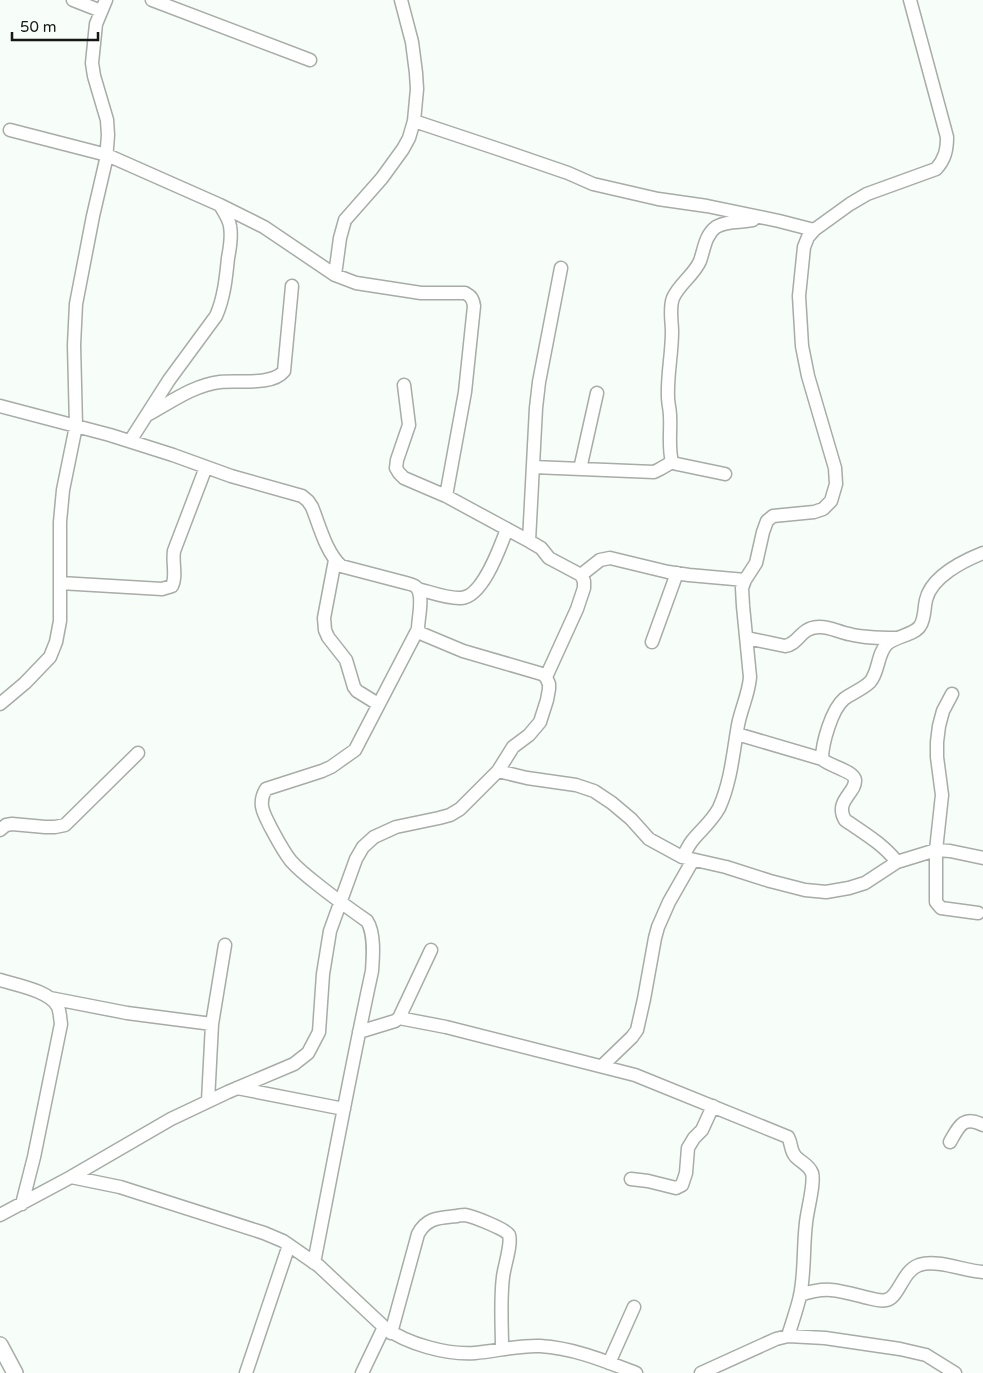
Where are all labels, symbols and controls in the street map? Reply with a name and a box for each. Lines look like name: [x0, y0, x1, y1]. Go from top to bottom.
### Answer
scale bar: [12, 10, 99, 42]
text: 50 m: [20, 18, 57, 36]

